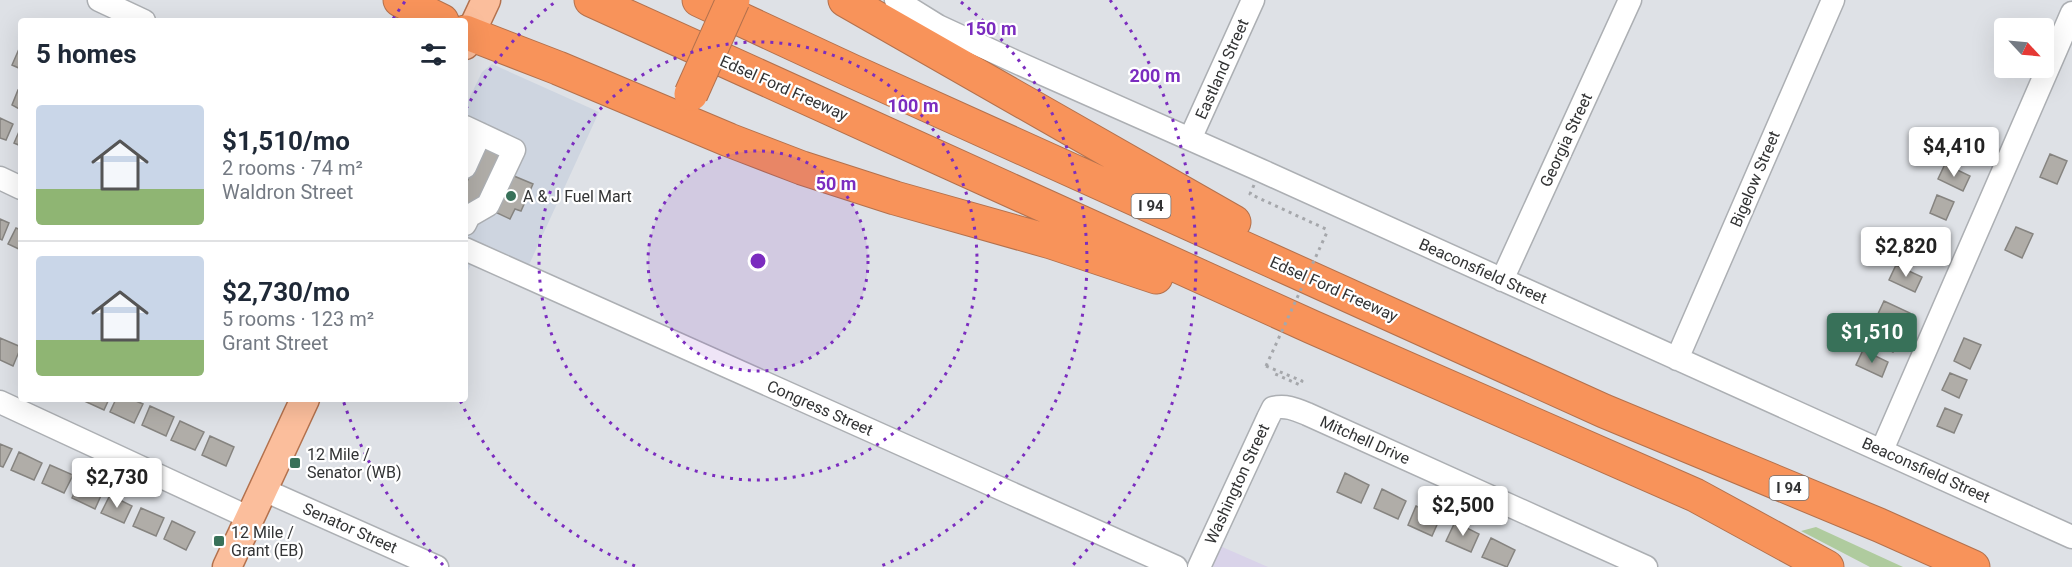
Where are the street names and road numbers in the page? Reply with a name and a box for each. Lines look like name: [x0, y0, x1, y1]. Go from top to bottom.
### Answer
street label: Eastland Street: [1191, 16, 1253, 122]
street label: Edsel Ford Freeway: [717, 51, 851, 125]
street label: Georgia Street: [1536, 90, 1596, 190]
street label: Bigelow Street: [1726, 128, 1784, 230]
road number: I 94: [1132, 194, 1170, 218]
street label: Beaconsfield Street: [1416, 234, 1550, 308]
street label: Edsel Ford Freeway: [1267, 252, 1401, 326]
street label: Congress Street: [764, 376, 876, 440]
street label: Mitchell Drive: [1317, 412, 1413, 468]
street label: Washington Street: [1201, 421, 1273, 547]
street label: Beaconsfield Street: [1859, 433, 1993, 507]
road number: I 94: [1770, 476, 1808, 500]
street label: Senator Street: [300, 499, 400, 557]

